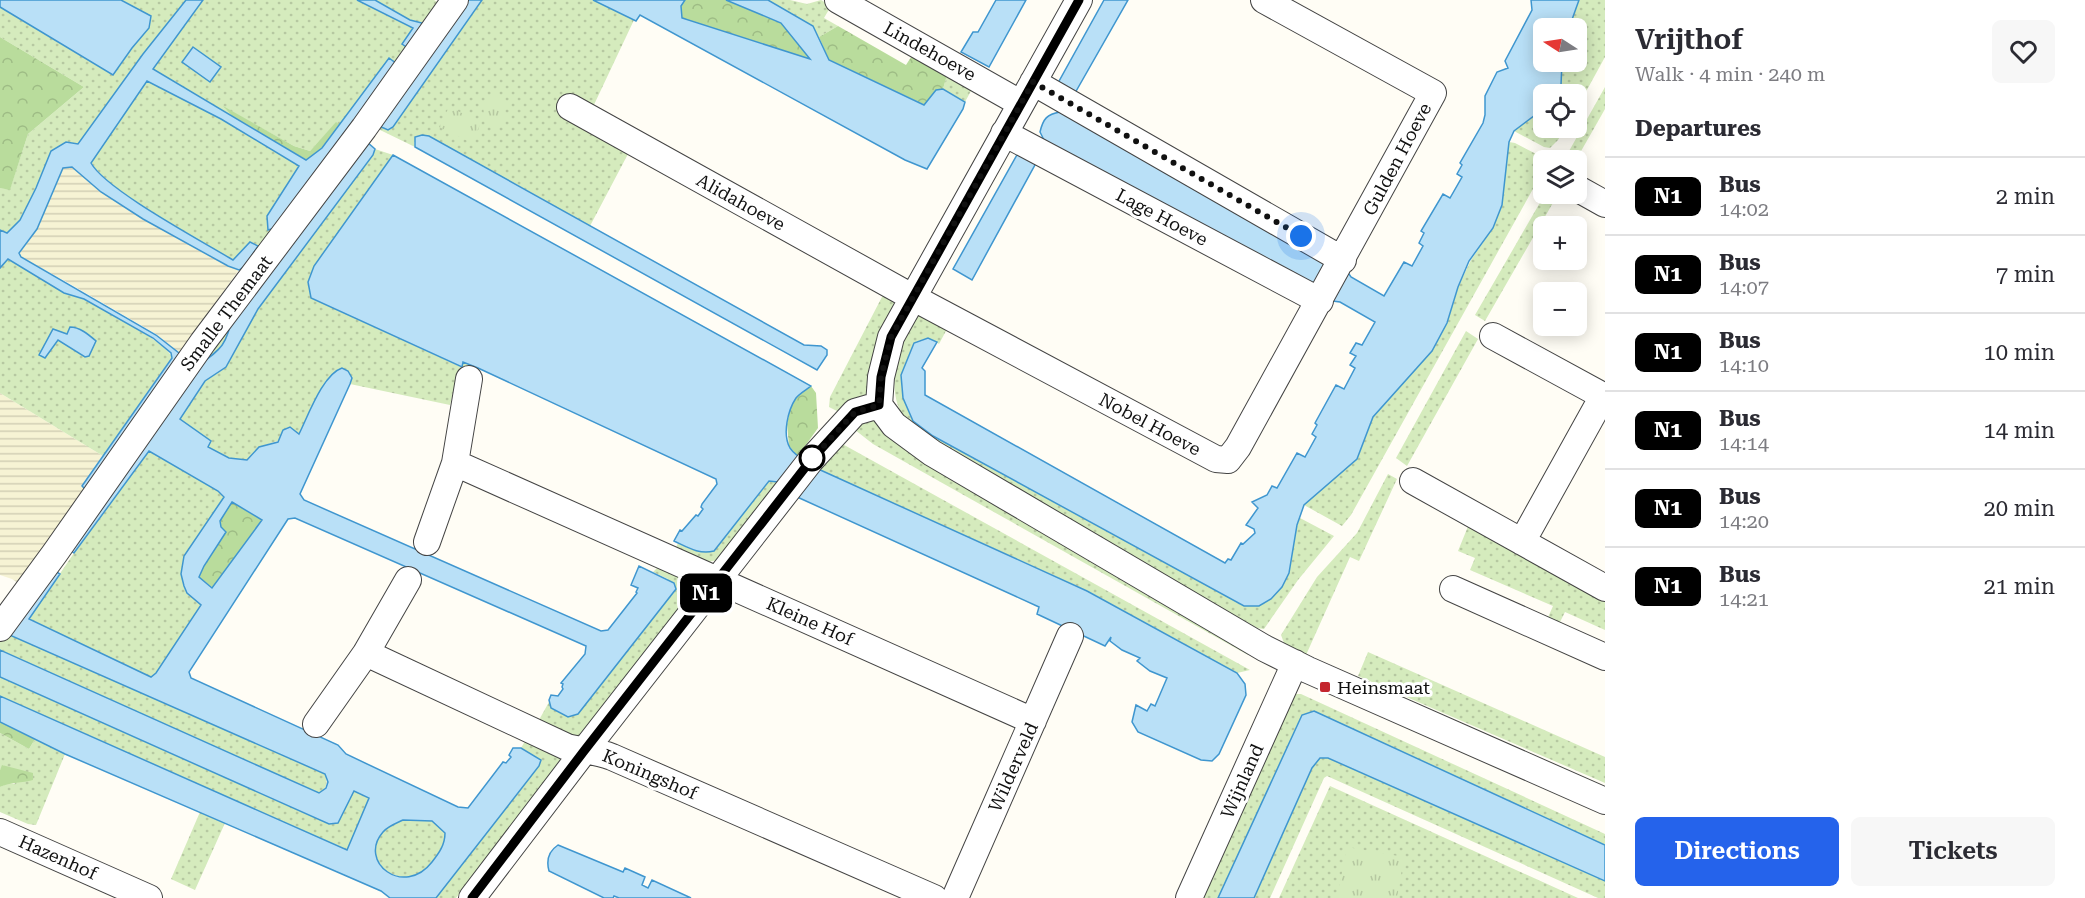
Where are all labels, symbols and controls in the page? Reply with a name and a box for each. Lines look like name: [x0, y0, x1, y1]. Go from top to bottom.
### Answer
street label: Lindehoeve: [880, 17, 980, 85]
north arrow: [1533, 18, 1587, 72]
map controls: [1533, 18, 1587, 336]
button: heart: [1992, 20, 2055, 83]
text: Vrijthof: [1635, 23, 1743, 56]
text: Walk · 4 min · 240 m: [1635, 62, 1825, 86]
button: locate: [1533, 84, 1587, 138]
street label: Gulden Hoeve: [1359, 99, 1436, 219]
text: Departures: [1635, 116, 1761, 141]
button: layers: [1533, 150, 1587, 204]
street label: Alidahoeve: [693, 169, 789, 235]
text: Bus: [1719, 172, 1761, 197]
street label: Lage Hoeve: [1113, 184, 1212, 250]
text: N1: [1654, 184, 1682, 208]
text: 2 min: [1996, 184, 2055, 209]
text: 14:02: [1719, 197, 1769, 221]
button: +: [1533, 216, 1587, 270]
your location: [1286, 221, 1316, 251]
text: Bus: [1719, 250, 1761, 275]
street label: Smalle Themaat: [176, 251, 276, 375]
text: N1: [1654, 262, 1682, 286]
text: 7 min: [1996, 262, 2055, 287]
text: 14:07: [1719, 275, 1769, 299]
button: −: [1533, 282, 1587, 336]
text: Bus: [1719, 328, 1761, 353]
text: N1: [1654, 340, 1682, 364]
text: 10 min: [1984, 340, 2055, 365]
text: 14:10: [1719, 353, 1769, 377]
street label: Nobel Hoeve: [1096, 388, 1205, 460]
text: Bus: [1719, 406, 1761, 431]
text: N1: [1654, 418, 1682, 442]
text: 14 min: [1984, 418, 2055, 443]
text: 14:14: [1719, 431, 1769, 455]
unlabelled marker: [799, 445, 825, 471]
text: Bus: [1719, 484, 1761, 509]
text: N1: [1654, 496, 1682, 520]
text: 20 min: [1984, 496, 2055, 521]
text: 14:20: [1719, 509, 1769, 533]
text: Bus: [1719, 562, 1761, 587]
line badge: N1: [679, 574, 733, 612]
text: N1: [1654, 574, 1682, 598]
text: 21 min: [1984, 574, 2055, 599]
text: N1: [692, 581, 720, 605]
text: 14:21: [1719, 587, 1769, 611]
street label: Kleine Hof: [763, 592, 858, 650]
place label: Heinsmaat: [1337, 677, 1430, 698]
marker: Heinsmaat: [1318, 680, 1332, 694]
street label: Wilderveld: [984, 719, 1042, 815]
street label: Wijnland: [1216, 740, 1268, 821]
street label: Koningshof: [599, 745, 702, 804]
button: Directions: [1635, 817, 1839, 886]
button: Tickets: [1851, 817, 2055, 886]
street label: Hazenhof: [15, 830, 101, 884]

